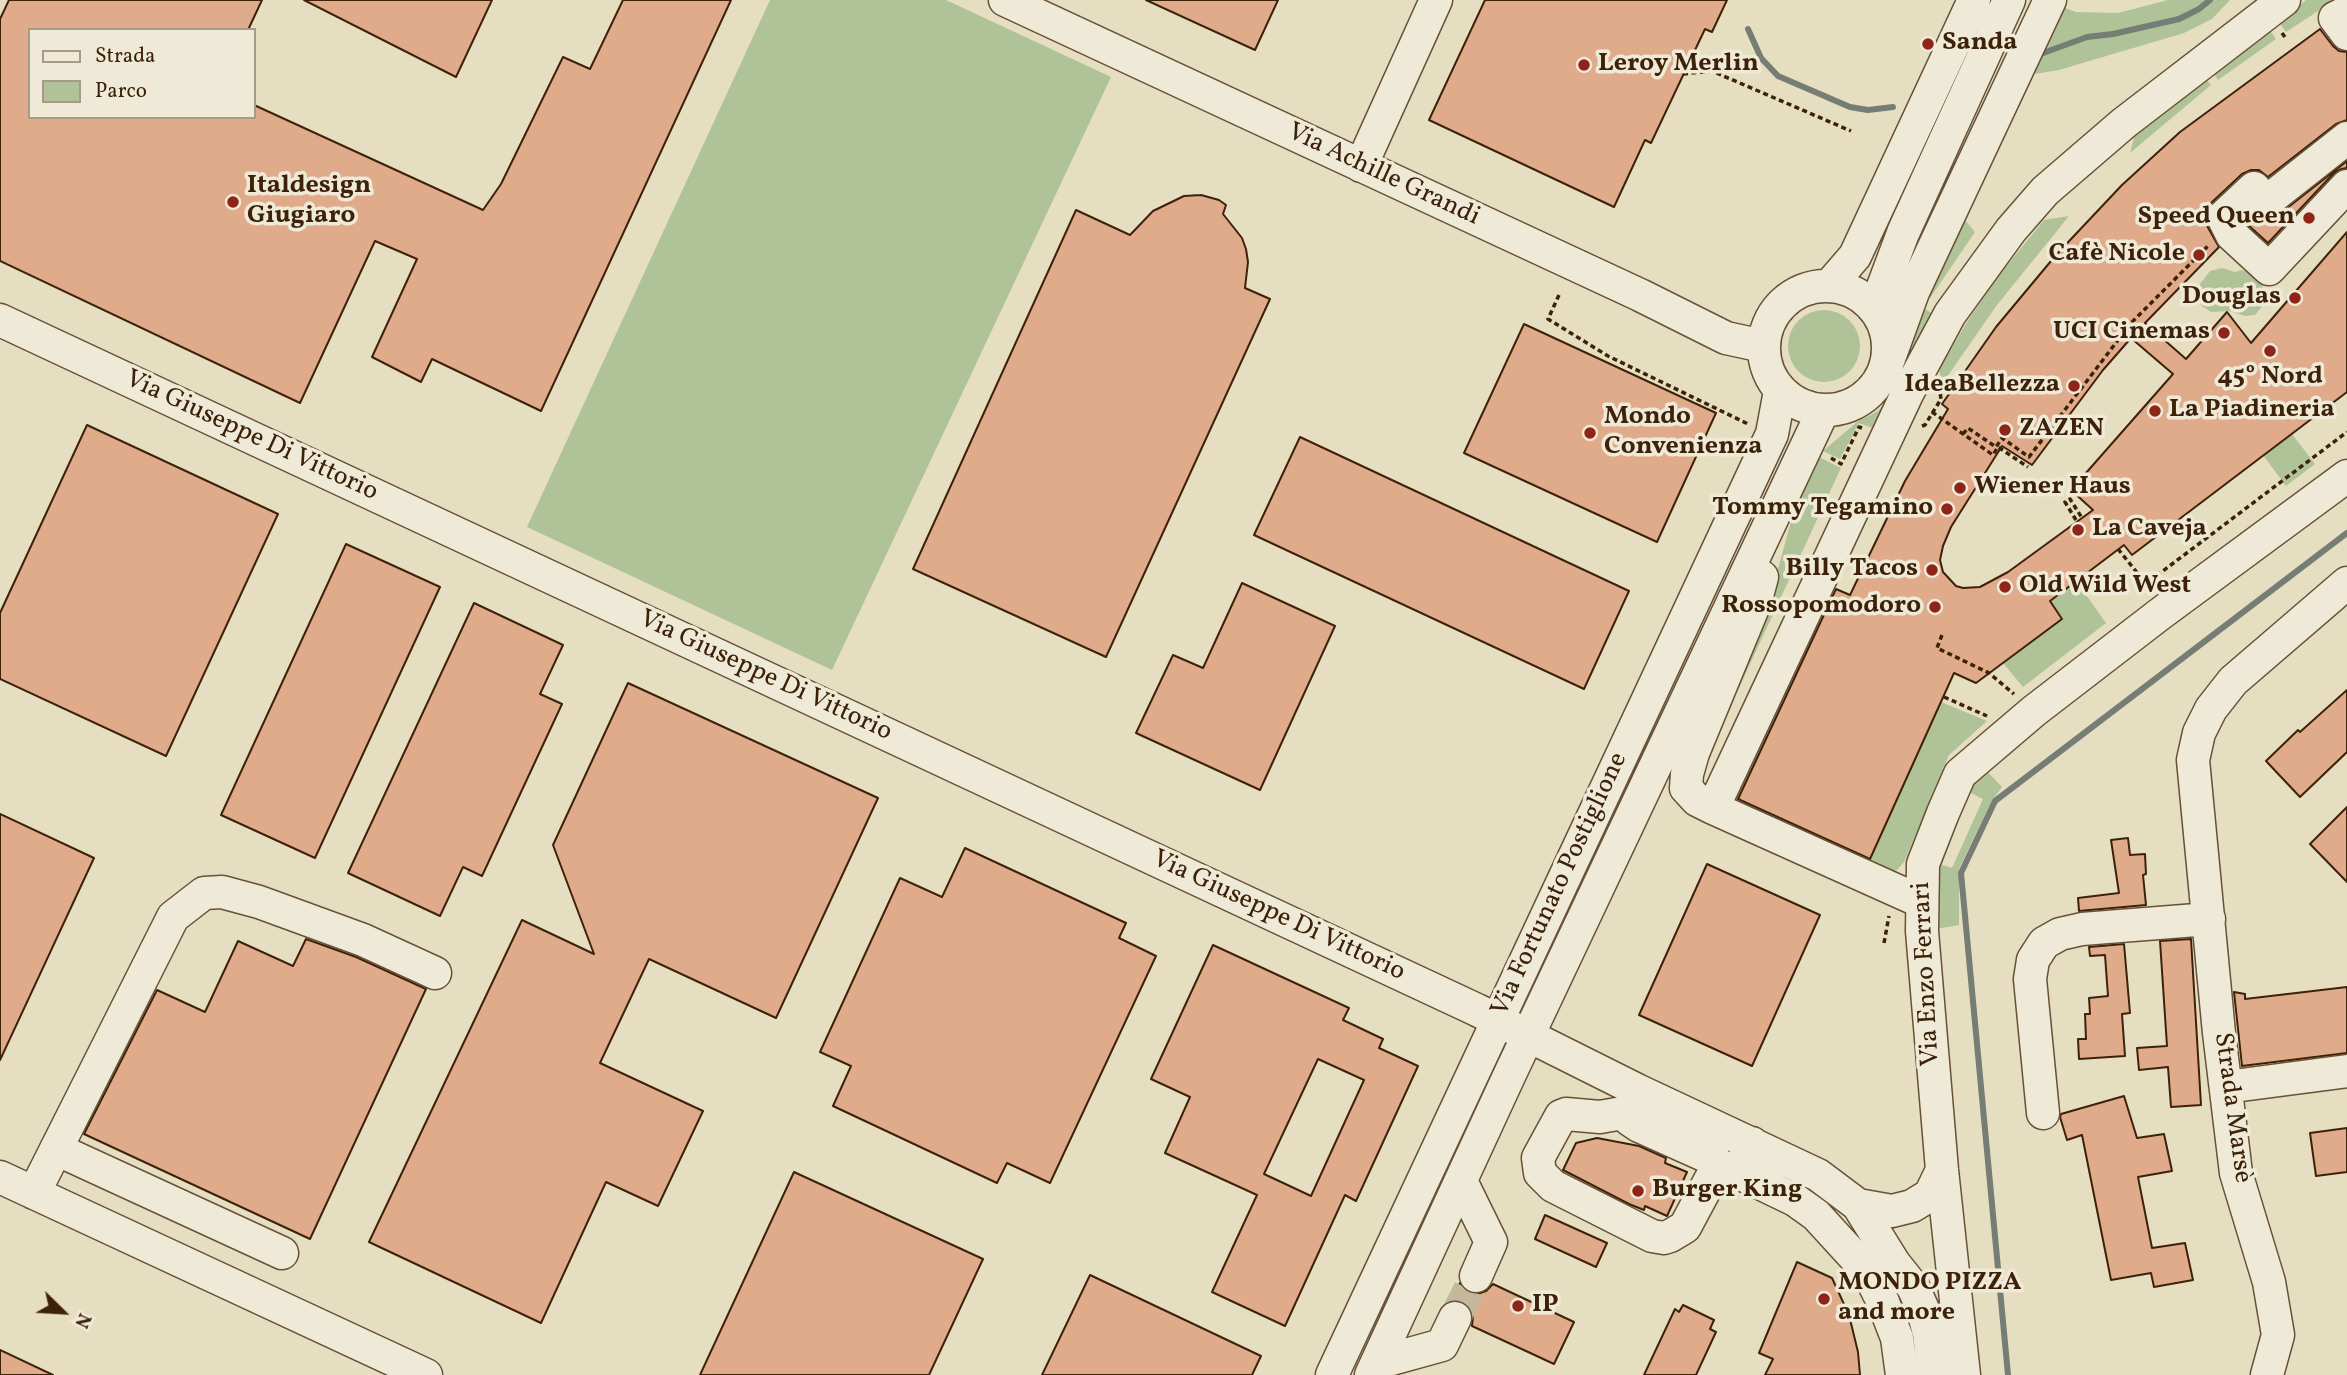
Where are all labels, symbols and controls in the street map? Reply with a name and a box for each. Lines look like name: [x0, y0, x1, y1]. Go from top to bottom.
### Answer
legend: [28, 28, 256, 119]
place label: Sanda: [1942, 28, 2017, 60]
marker: Sanda: [1920, 36, 1936, 52]
text: Strada: [95, 42, 156, 71]
place label: Leroy Merlin: [1598, 49, 1759, 81]
marker: Leroy Merlin: [1576, 57, 1592, 73]
text: Parco: [95, 77, 147, 106]
street label: Via Achille Grandi: [1282, 118, 1484, 234]
place label: Italdesign Giugiaro: [247, 171, 371, 232]
marker: Italdesign Giugiaro: [225, 194, 241, 210]
place label: Speed Queen: [2137, 202, 2295, 234]
marker: Speed Queen: [2301, 210, 2317, 226]
place label: Cafè Nicole: [2049, 239, 2185, 271]
marker: Cafè Nicole: [2191, 247, 2207, 263]
place label: Douglas: [2182, 282, 2281, 314]
marker: Douglas: [2287, 290, 2303, 306]
place label: UCI Cinemas: [2053, 317, 2210, 349]
marker: UCI Cinemas: [2216, 325, 2232, 341]
marker: 45° Nord: [2262, 343, 2278, 359]
place label: 45° Nord: [2217, 362, 2323, 394]
street label: Via Giuseppe Di Vittorio: [120, 365, 382, 509]
place label: IdeaBellezza: [1904, 370, 2060, 402]
marker: IdeaBellezza: [2066, 378, 2082, 394]
place label: La Piadineria: [2169, 395, 2335, 427]
place label: Mondo Convenienza: [1604, 402, 1763, 464]
marker: La Piadineria: [2147, 403, 2163, 419]
place label: ZAZEN: [2019, 414, 2104, 446]
marker: ZAZEN: [1997, 422, 2013, 438]
marker: Mondo Convenienza: [1582, 425, 1598, 441]
place label: Wiener Haus: [1974, 472, 2131, 504]
marker: Wiener Haus: [1952, 480, 1968, 496]
place label: Tommy Tegamino: [1712, 493, 1933, 525]
marker: Tommy Tegamino: [1939, 501, 1955, 517]
place label: La Caveja: [2092, 514, 2207, 546]
marker: La Caveja: [2070, 522, 2086, 538]
place label: Billy Tacos: [1786, 554, 1918, 586]
marker: Billy Tacos: [1924, 562, 1940, 578]
place label: Old Wild West: [2019, 571, 2191, 603]
marker: Old Wild West: [1997, 579, 2013, 595]
place label: Rossopomodoro: [1721, 591, 1921, 623]
marker: Rossopomodoro: [1927, 599, 1943, 615]
street label: Via Giuseppe Di Vittorio: [634, 605, 896, 749]
street label: Via Fortunato Postiglione: [1486, 748, 1636, 1022]
street label: Via Giuseppe Di Vittorio: [1147, 845, 1409, 989]
street label: Via Enzo Ferrari: [1908, 881, 1948, 1067]
street label: Strada Marsè: [2205, 1031, 2257, 1185]
place label: Burger King: [1652, 1175, 1802, 1207]
marker: Burger King: [1630, 1183, 1646, 1199]
place label: MONDO PIZZA and more: [1838, 1268, 2021, 1330]
north arrow: [28, 1277, 98, 1347]
place label: IP: [1532, 1290, 1559, 1322]
marker: MONDO PIZZA and more: [1816, 1291, 1832, 1307]
marker: IP: [1510, 1298, 1526, 1314]
text: N: [68, 1309, 97, 1332]

